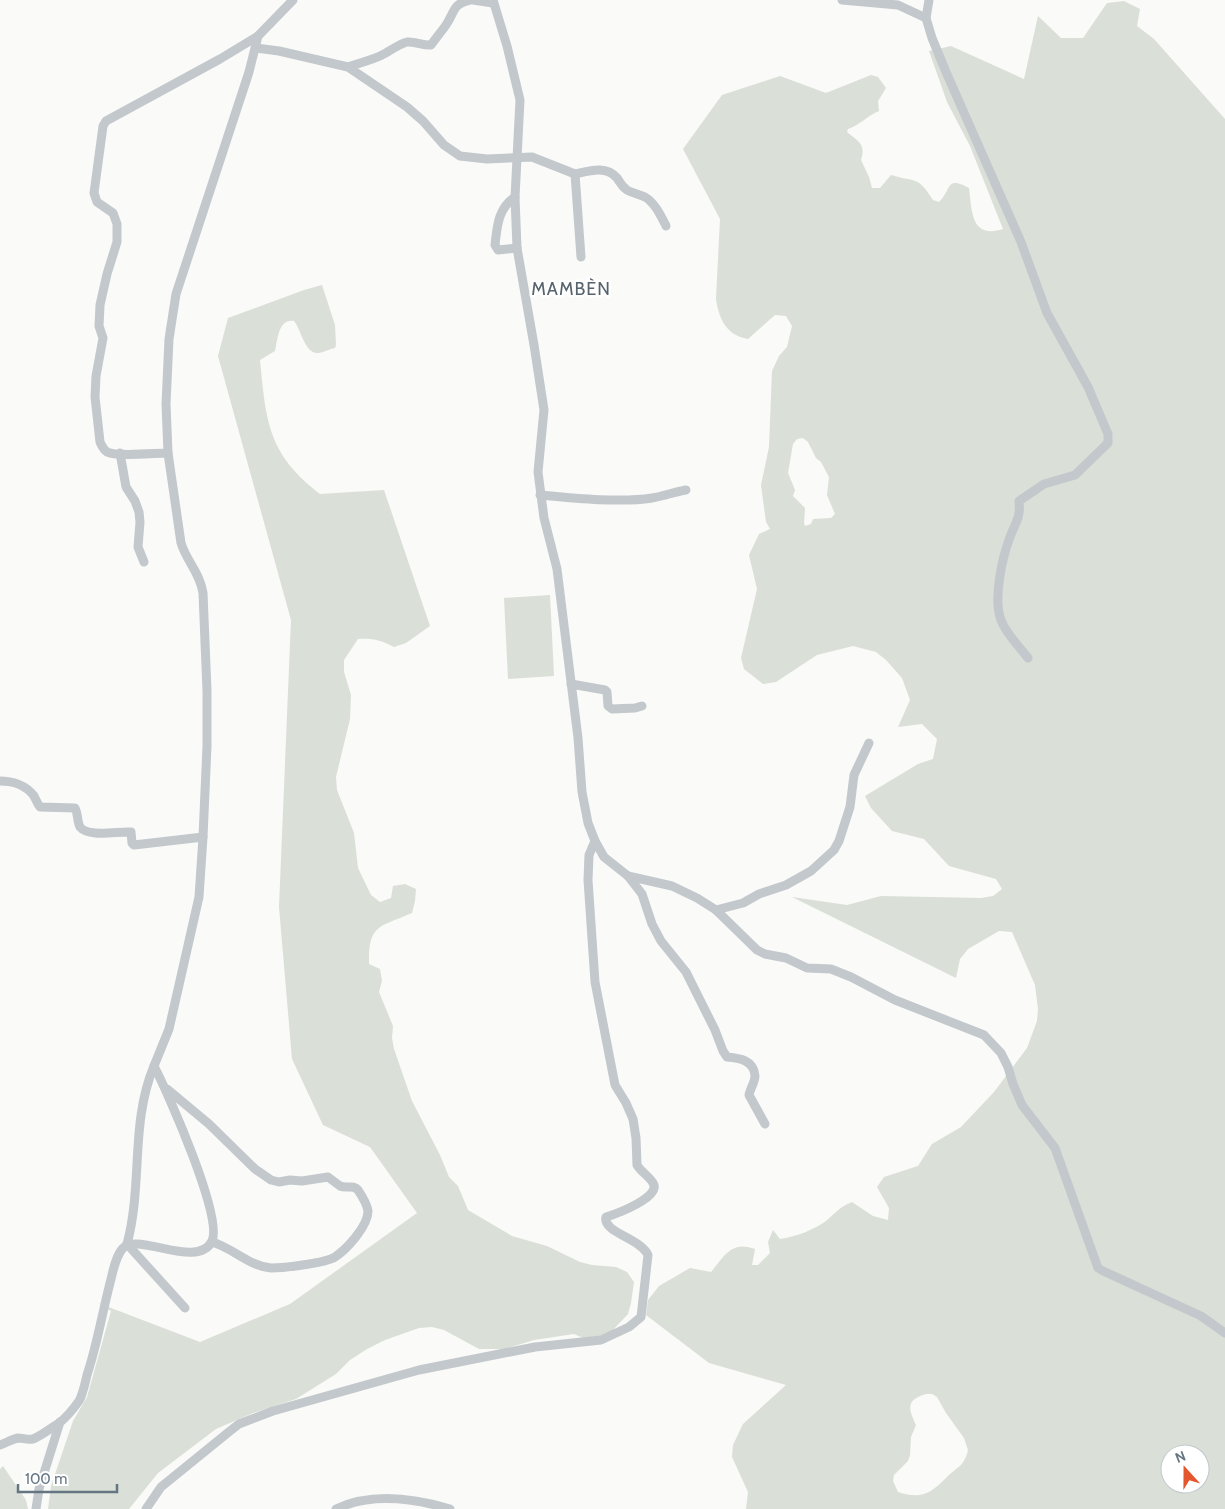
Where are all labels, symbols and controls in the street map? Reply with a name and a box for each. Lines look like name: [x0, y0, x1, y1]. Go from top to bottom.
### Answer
district label: MAMBÈN: [531, 278, 611, 300]
north arrow: [1160, 1444, 1210, 1494]
text: N: [1172, 1447, 1188, 1467]
scale bar: [18, 1462, 116, 1494]
text: 100 m: [25, 1470, 67, 1488]

